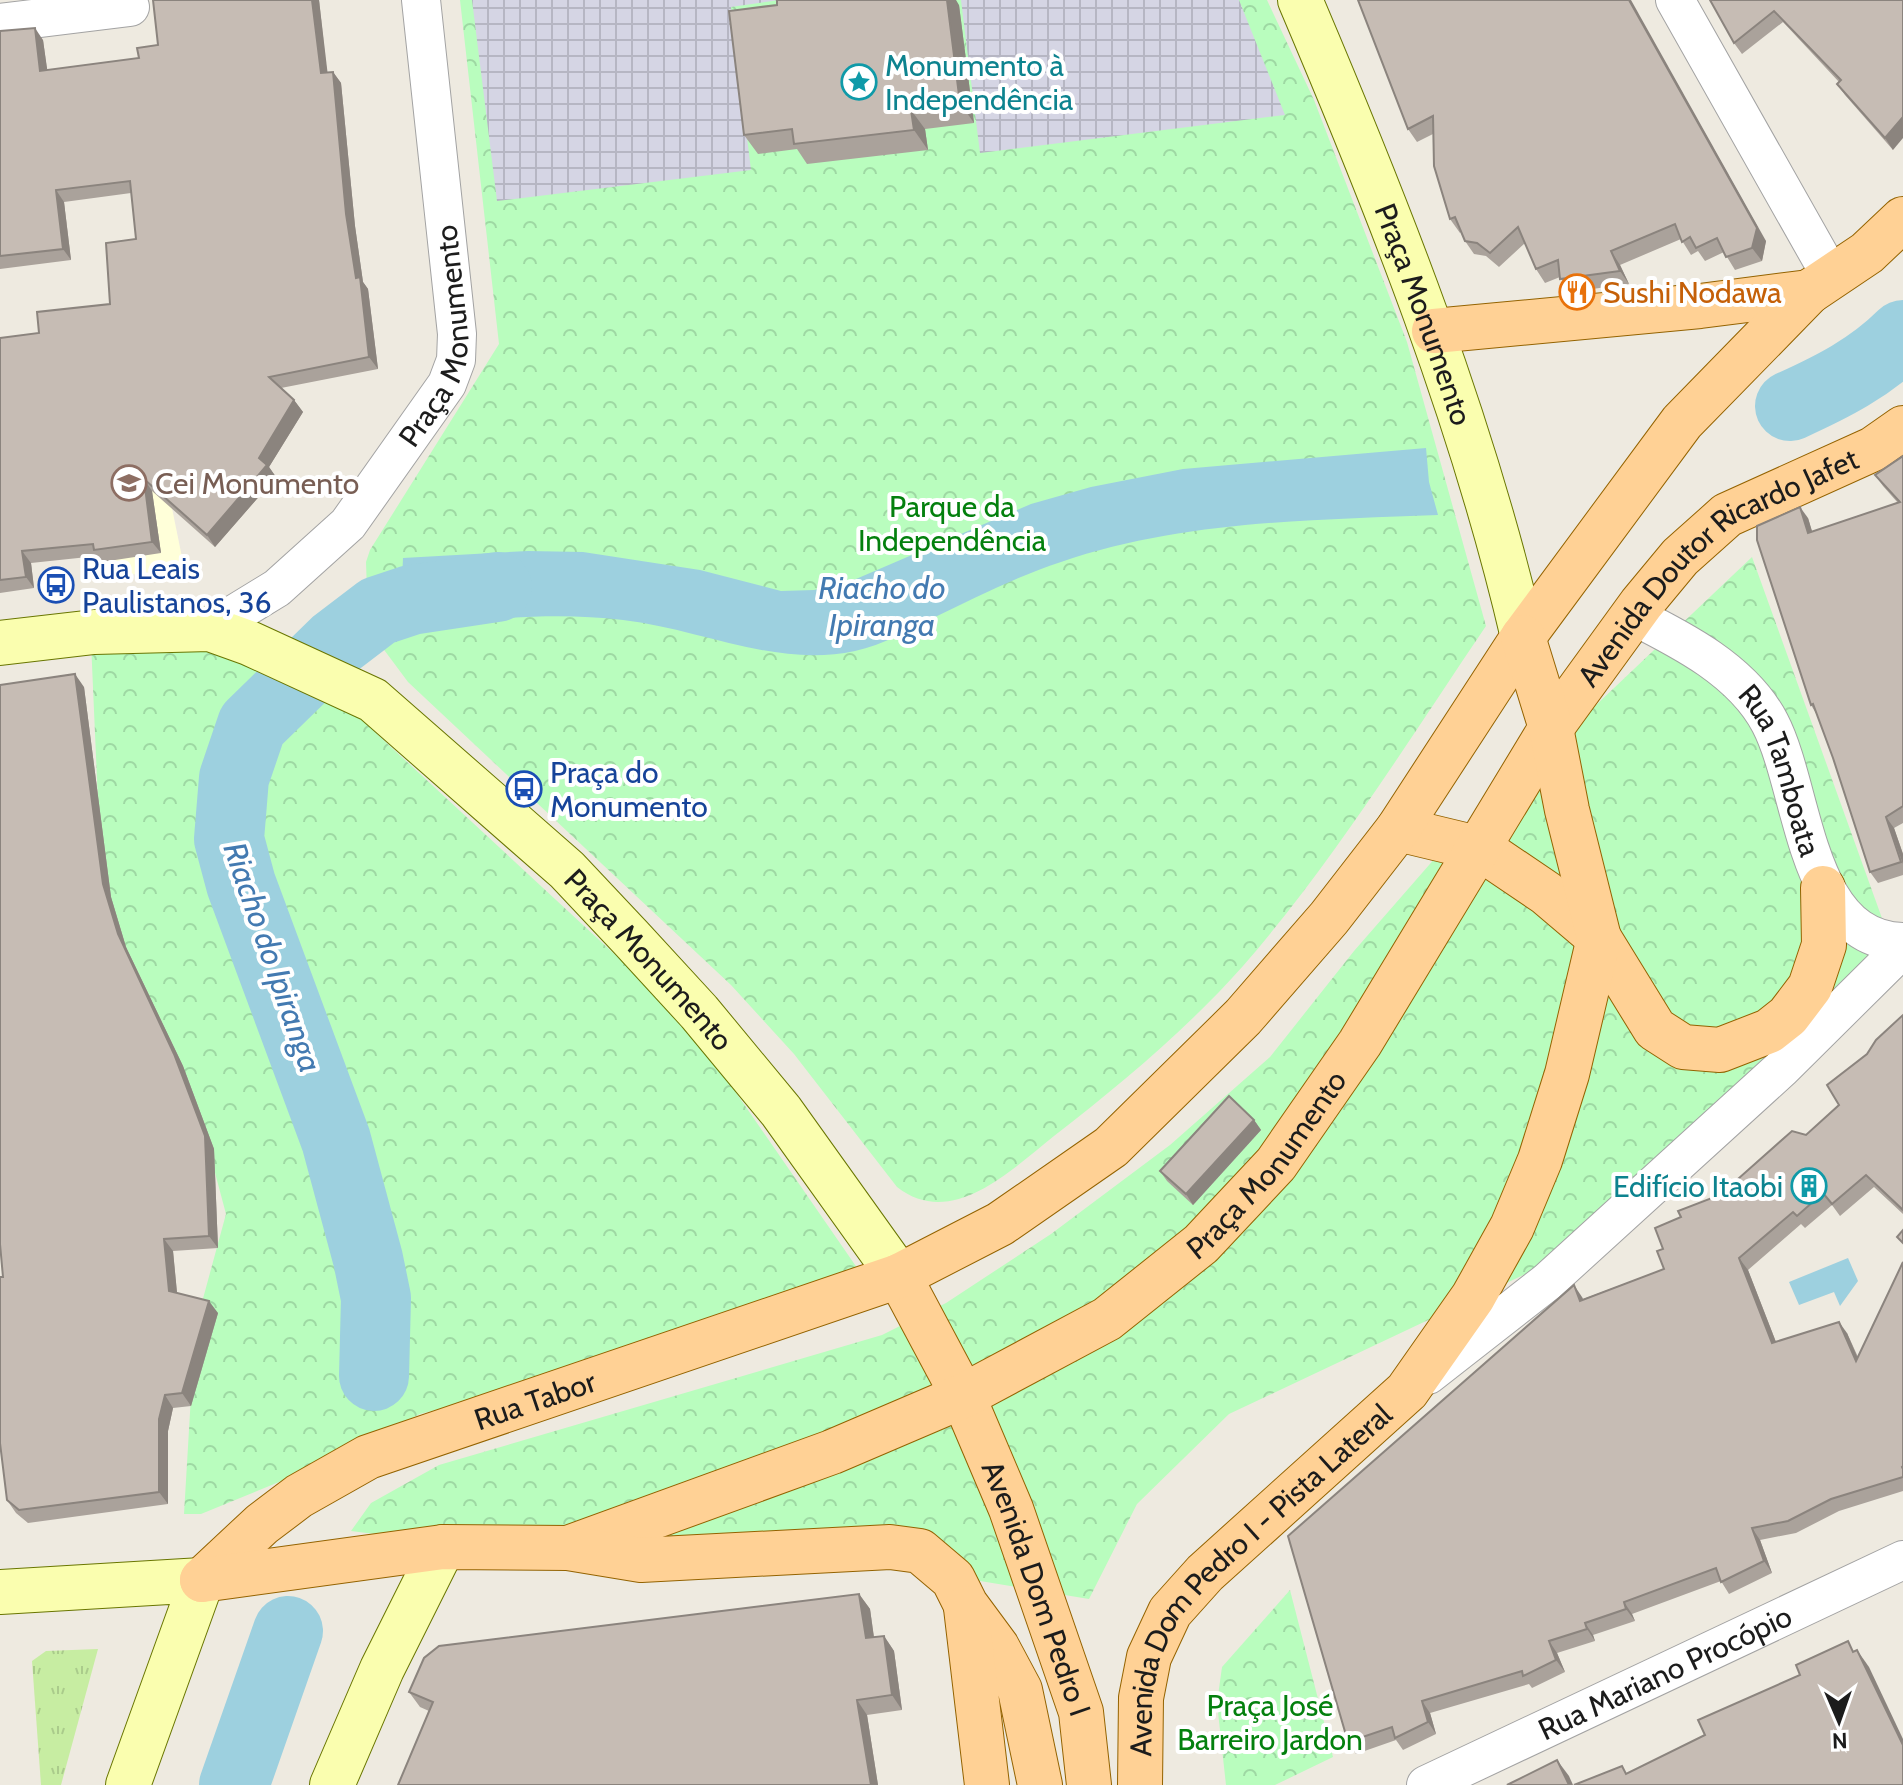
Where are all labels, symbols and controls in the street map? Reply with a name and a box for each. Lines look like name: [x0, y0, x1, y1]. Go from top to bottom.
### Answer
place label: Monumento à Independência: [885, 47, 1074, 118]
place icon: Monumento à Independência: [840, 63, 878, 101]
street label: Praça Monumento: [1367, 198, 1481, 430]
street label: Praça Monumento: [390, 223, 476, 454]
restaurant icon: Sushi Nodawa: [1558, 273, 1596, 311]
place label: Sushi Nodawa: [1603, 274, 1782, 311]
street label: Avenida Doutor Ricardo Jafet: [1569, 440, 1864, 693]
school or university icon: Cei Monumento: [110, 464, 148, 502]
place label: Cei Monumento: [155, 465, 359, 502]
park label: Parque da Independência: [858, 488, 1047, 559]
place label: Rua Leais Paulistanos, 36: [82, 550, 271, 621]
bus stop icon: Rua Leais Paulistanos, 36: [37, 566, 75, 604]
water label: Riacho do Ipiranga: [818, 568, 946, 644]
street label: Rua Tamboata: [1731, 676, 1830, 861]
place label: Praça do Monumento: [550, 754, 708, 825]
bus stop icon: Praça do Monumento: [505, 770, 543, 808]
water label: Riacho do Ipiranga: [215, 837, 331, 1077]
street label: Praça Monumento: [557, 861, 741, 1058]
street label: Praça Monumento: [1179, 1063, 1354, 1267]
building icon: Edifício Itaobi: [1790, 1167, 1828, 1205]
place label: Edifício Itaobi: [1613, 1168, 1783, 1205]
street label: Rua Tabor: [469, 1362, 601, 1438]
street label: Avenida Dom Pedro I - Pista Lateral: [1122, 1395, 1399, 1757]
street label: Avenida Dom Pedro I: [974, 1455, 1099, 1721]
street label: Rua Mariano Procópio: [1532, 1597, 1797, 1748]
north arrow: [1799, 1681, 1879, 1761]
park label: Praça José Barreiro Jardon: [1177, 1687, 1363, 1758]
text: N: [1831, 1727, 1848, 1754]

